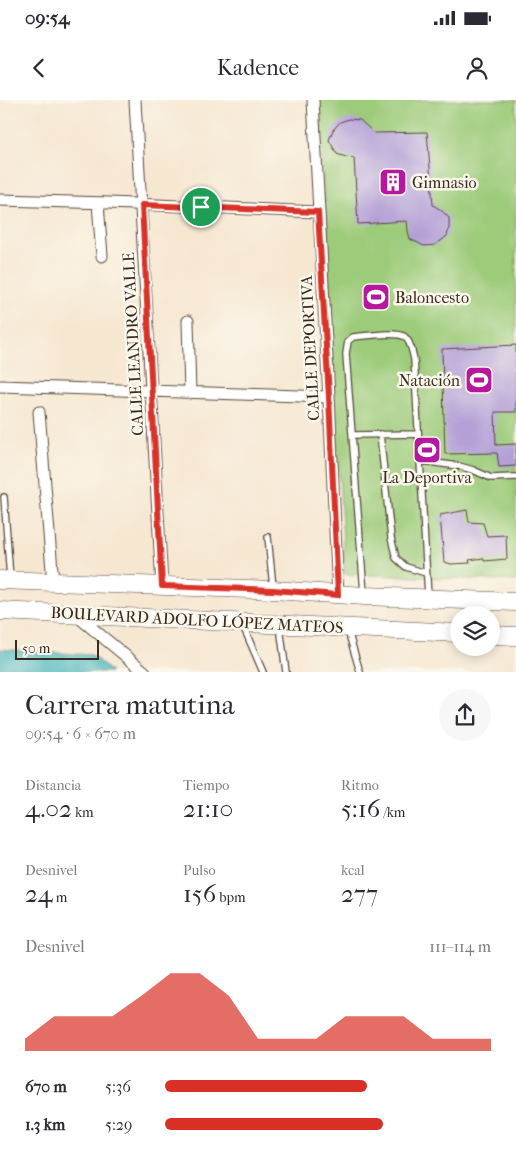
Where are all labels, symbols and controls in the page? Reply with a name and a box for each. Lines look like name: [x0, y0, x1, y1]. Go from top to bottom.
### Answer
text: 09:54: [25, 7, 69, 29]
icon: back: [25, 54, 53, 82]
icon: person: [463, 54, 491, 82]
text: Kadence: [217, 55, 299, 81]
building icon: Gimnasio: [378, 167, 408, 197]
place label: Gimnasio: [412, 173, 477, 192]
pin: [180, 186, 222, 228]
icon: arrive: [187, 193, 215, 221]
street label: CALLE LEANDRO VALLE: [119, 252, 147, 436]
street label: CALLE DEPORTIVA: [297, 274, 323, 421]
sports icon: Baloncesto: [361, 282, 391, 312]
place label: Baloncesto: [395, 288, 469, 307]
sports icon: Natación: [464, 365, 494, 395]
place label: Natación: [399, 371, 461, 390]
sports icon: La Deportiva: [412, 435, 442, 465]
place label: La Deportiva: [382, 468, 472, 487]
street label: BOULEVARD ADOLFO LÓPEZ MATEOS: [50, 602, 344, 637]
map controls: [450, 606, 500, 656]
button: layers: [450, 606, 500, 656]
scale bar: [15, 637, 99, 660]
text: 50 m: [22, 640, 50, 657]
text: Carrera matutina: [25, 688, 235, 721]
button: share: [439, 689, 491, 741]
text: 09:54 · 6 × 670 m: [25, 724, 136, 743]
text: Distancia: [25, 777, 81, 794]
text: Tiempo: [183, 777, 229, 794]
text: Ritmo: [341, 777, 379, 794]
text: 4.02: [25, 794, 72, 823]
text: 21:10: [183, 794, 233, 823]
text: 5:16: [341, 794, 380, 823]
text: km: [72, 804, 94, 821]
text: /km: [380, 804, 405, 821]
text: Desnivel: [25, 862, 77, 879]
text: Pulso: [183, 862, 216, 879]
text: kcal: [341, 862, 365, 879]
text: 24: [25, 879, 53, 908]
text: 156: [183, 879, 216, 908]
text: 277: [341, 879, 378, 908]
text: m: [53, 889, 67, 906]
text: bpm: [216, 889, 246, 906]
text: Desnivel: [25, 937, 85, 956]
text: 111–114 m: [429, 937, 491, 956]
text: 670 m: [25, 1077, 67, 1096]
text: 5:36: [105, 1077, 131, 1096]
text: 1.3 km: [25, 1115, 65, 1134]
text: 5:29: [105, 1115, 132, 1134]

